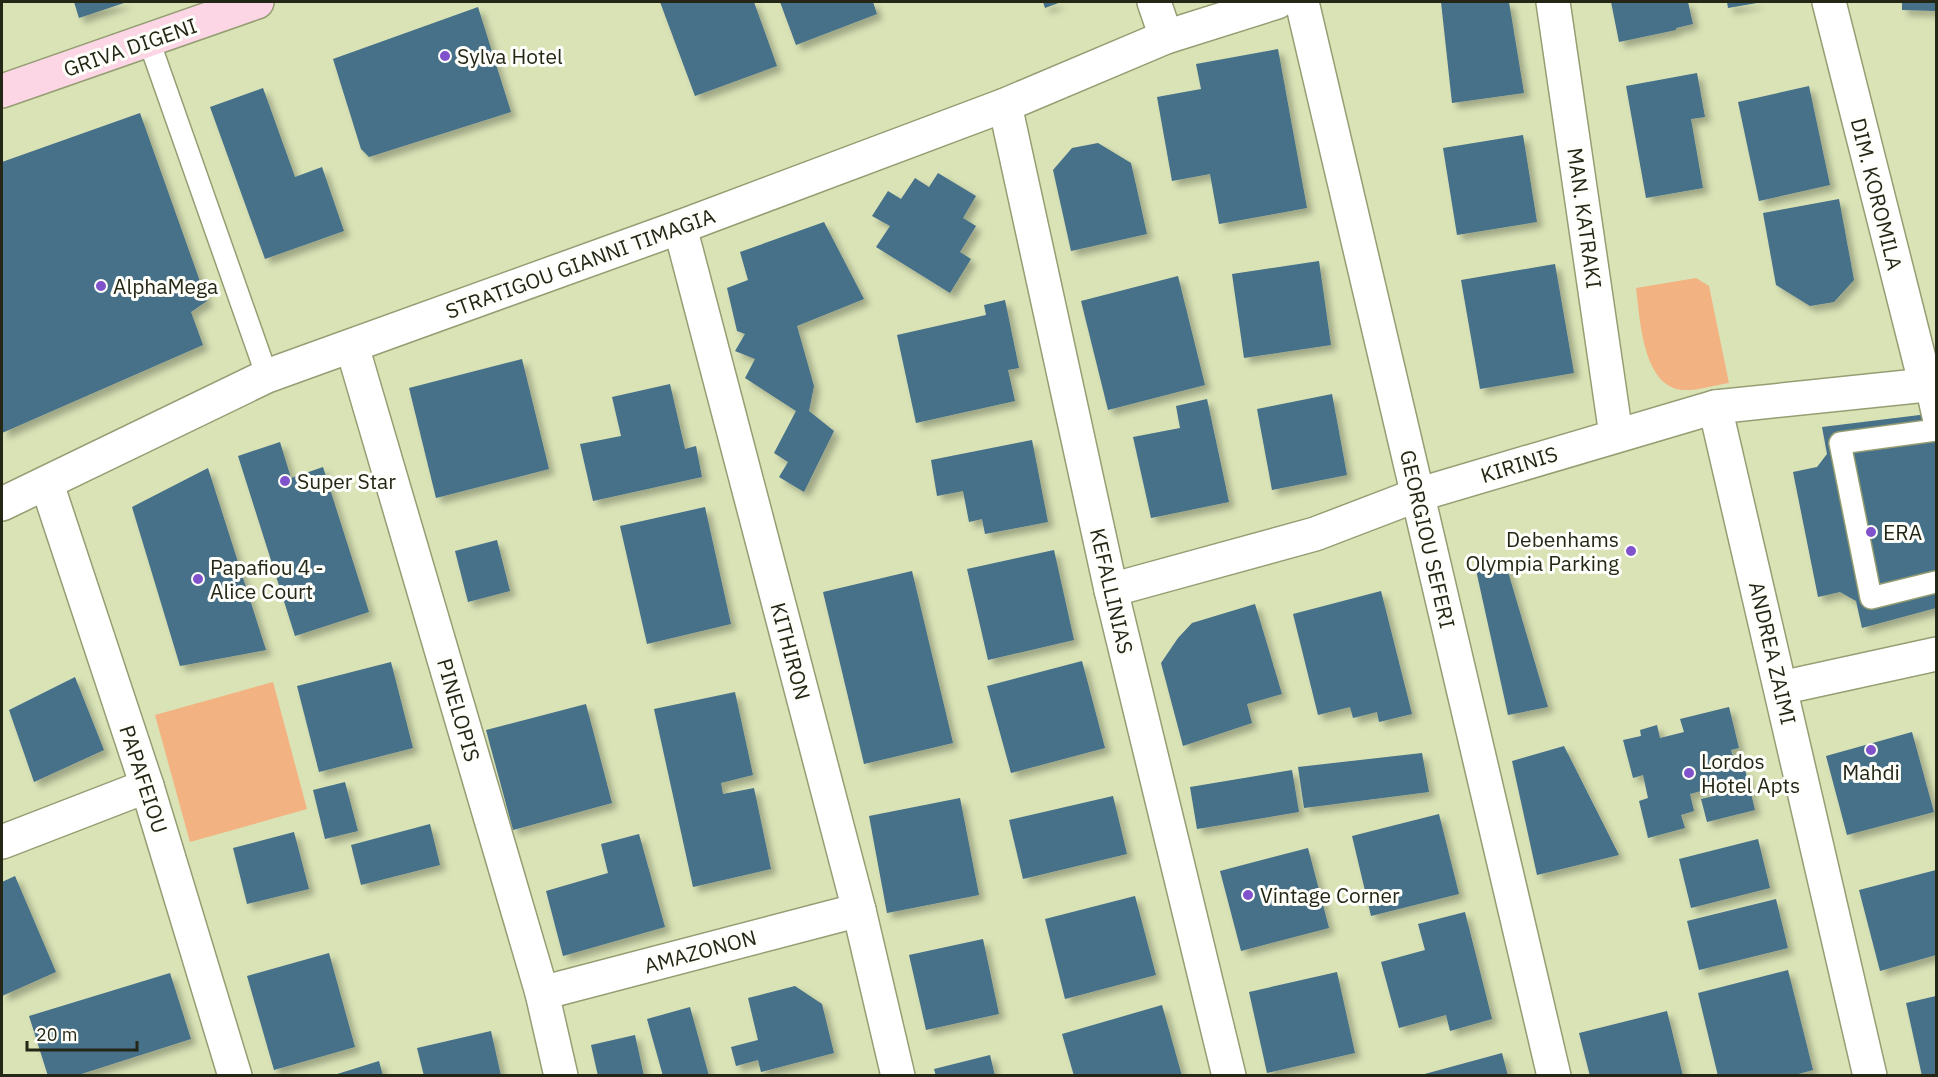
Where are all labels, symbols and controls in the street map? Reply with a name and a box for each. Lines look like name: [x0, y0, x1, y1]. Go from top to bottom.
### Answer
street label: GRIVA DIGENI: [60, 11, 200, 83]
place label: Sylva Hotel: [457, 42, 563, 70]
marker: Sylva Hotel: [438, 49, 452, 63]
street label: DIM. KOROMILA: [1845, 115, 1909, 273]
street label: MAN. KATRAKI: [1561, 146, 1609, 290]
street label: STRATIGOU GIANNI TIMAGIA: [441, 201, 719, 325]
place label: AlphaMega: [113, 272, 218, 300]
marker: AlphaMega: [94, 279, 108, 293]
street label: KIRINIS: [1477, 439, 1561, 489]
street label: GEORGIOU SEFERI: [1394, 447, 1462, 631]
place label: Super Star: [297, 467, 396, 495]
marker: Super Star: [278, 474, 292, 488]
place label: ERA: [1883, 518, 1922, 546]
street label: KEFALLINIAS: [1084, 525, 1140, 657]
place label: Debenhams Olympia Parking: [1465, 525, 1619, 577]
marker: ERA: [1864, 525, 1878, 539]
marker: Debenhams Olympia Parking: [1624, 544, 1638, 558]
place label: Papafiou 4 - Alice Court: [210, 553, 324, 605]
marker: Papafiou 4 - Alice Court: [191, 572, 205, 586]
street label: ANDREA ZAIMI: [1743, 579, 1803, 727]
street label: KITHIRON: [765, 599, 817, 703]
street label: PINELOPIS: [431, 655, 487, 765]
street label: PAPAFEIOU: [113, 721, 175, 837]
marker: Mahdi: [1864, 743, 1878, 757]
place label: Lordos Hotel Apts: [1701, 747, 1800, 799]
place label: Mahdi: [1842, 758, 1900, 786]
marker: Lordos Hotel Apts: [1682, 766, 1696, 780]
place label: Vintage Corner: [1260, 881, 1400, 909]
marker: Vintage Corner: [1241, 888, 1255, 902]
street label: AMAZONON: [641, 923, 759, 979]
scale bar: [27, 1014, 136, 1052]
text: 20 m: [36, 1023, 78, 1046]

